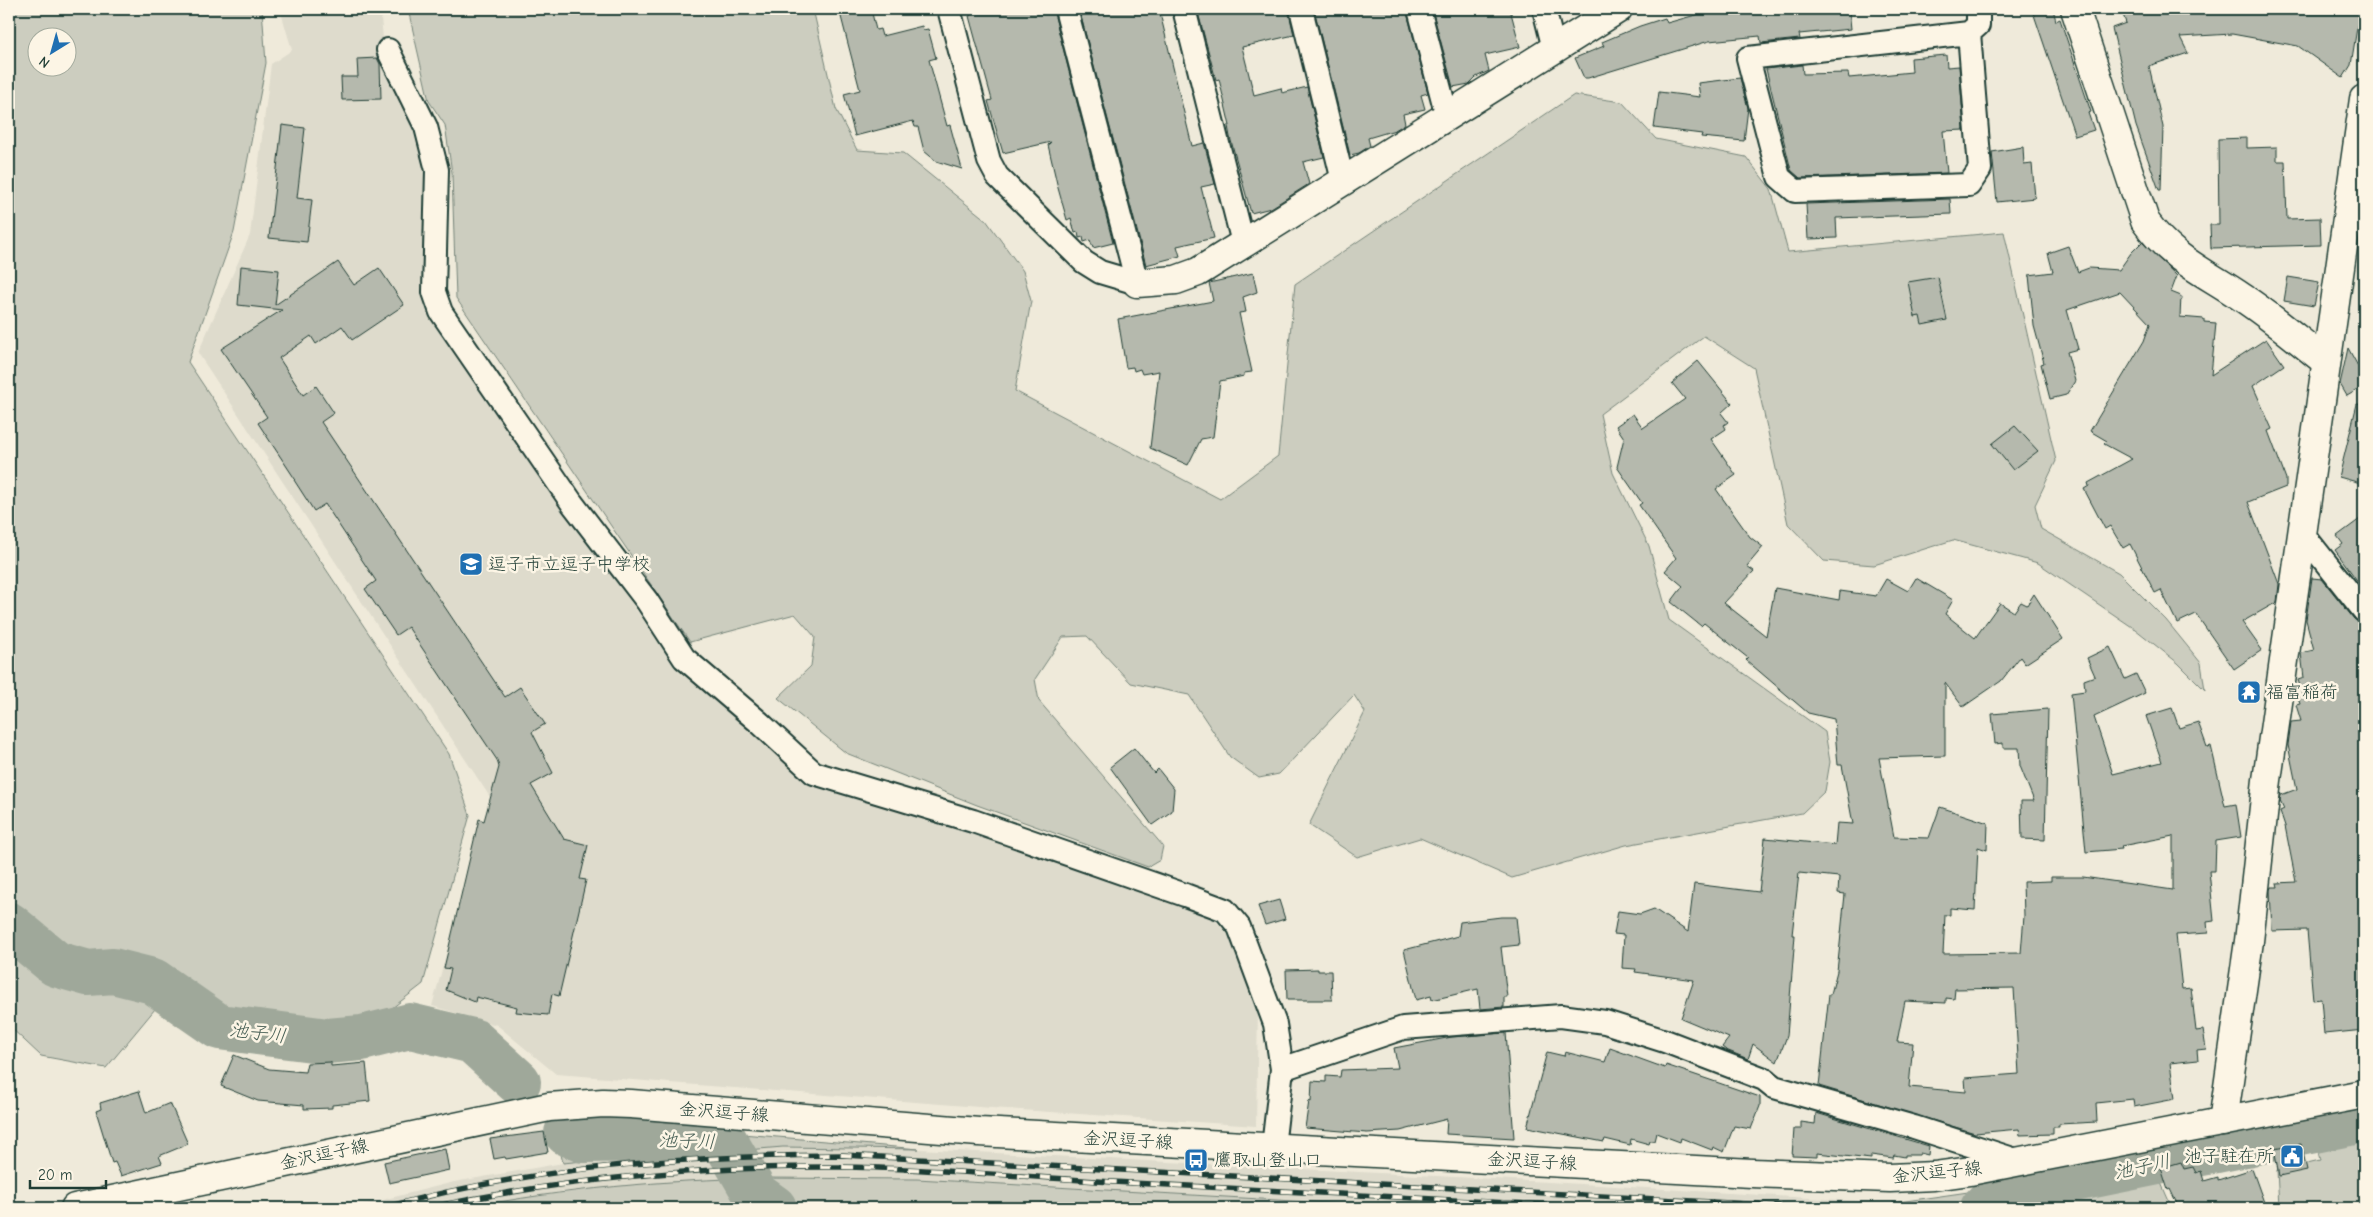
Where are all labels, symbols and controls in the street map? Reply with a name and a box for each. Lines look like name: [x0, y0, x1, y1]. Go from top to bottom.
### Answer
north arrow: [28, 28, 78, 78]
text: N: [36, 52, 53, 72]
school or university icon: 逗子市立逗子中学校: [458, 551, 484, 577]
place label: 逗子市立逗子中学校: [488, 554, 650, 575]
temple icon: 福富稲荷: [2236, 679, 2262, 705]
place label: 福富稲荷: [2266, 682, 2338, 703]
water label: 池子川: [228, 1019, 288, 1047]
street label: 金沢逗子線: [678, 1099, 770, 1126]
street label: 金沢逗子線: [1082, 1128, 1173, 1153]
water label: 池子川: [658, 1129, 716, 1153]
street label: 金沢逗子線: [278, 1135, 370, 1174]
public building icon: 池子駐在所: [2279, 1143, 2305, 1169]
place label: 池子駐在所: [2184, 1146, 2274, 1167]
bus stop icon: 鷹取山登山口: [1183, 1147, 1209, 1173]
street label: 金沢逗子線: [1486, 1149, 1577, 1174]
place label: 鷹取山登山口: [1214, 1150, 1322, 1171]
water label: 池子川: [2112, 1150, 2172, 1184]
scale bar: [30, 1157, 106, 1189]
street label: 金沢逗子線: [1891, 1157, 1983, 1188]
text: 20 m: [38, 1166, 72, 1184]

